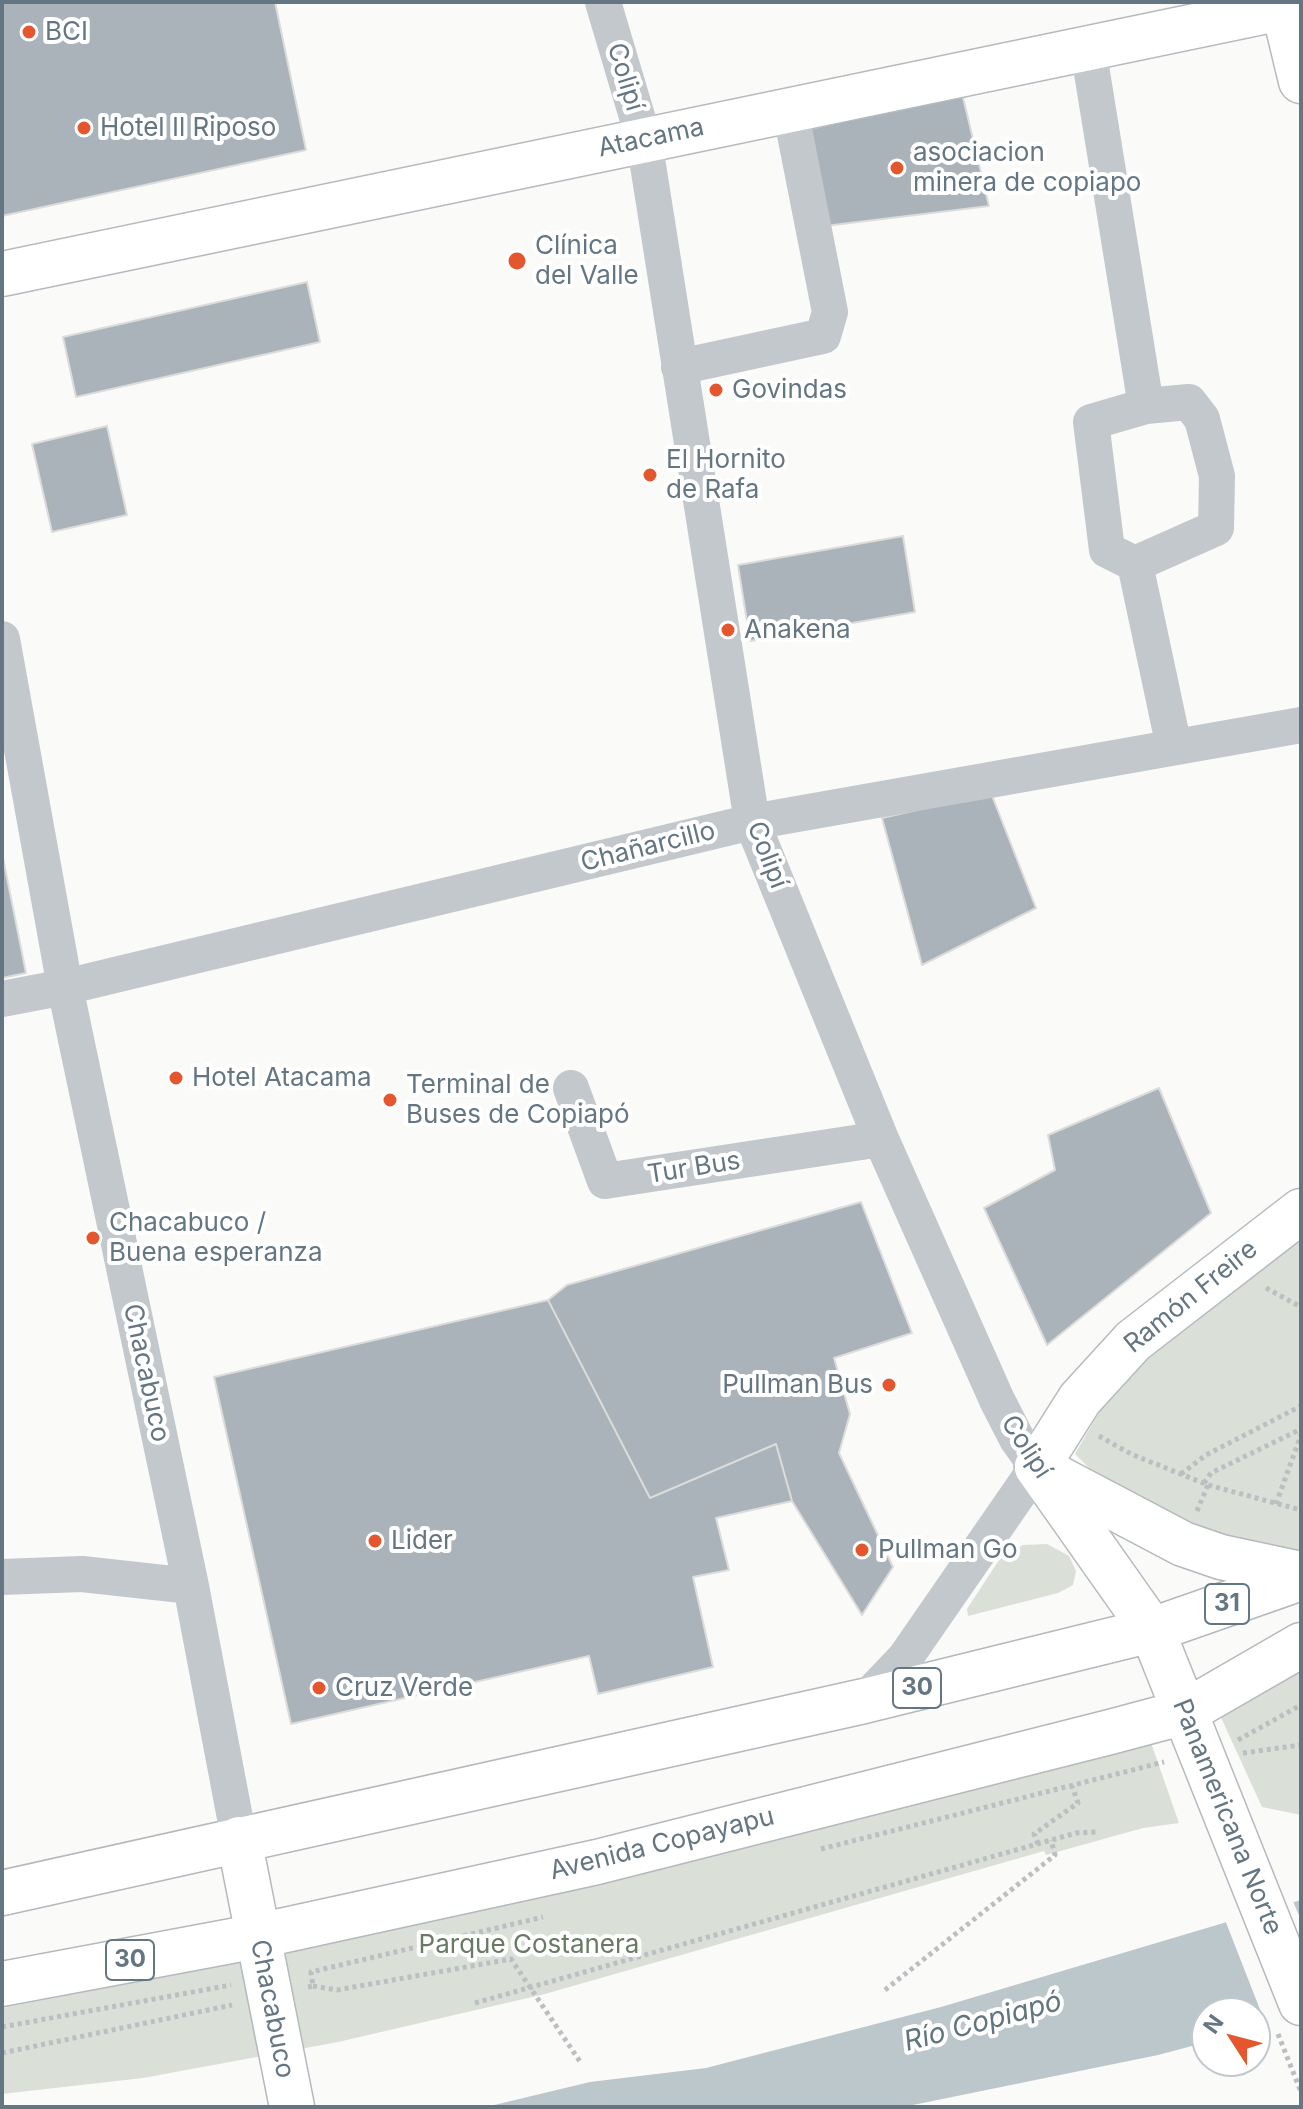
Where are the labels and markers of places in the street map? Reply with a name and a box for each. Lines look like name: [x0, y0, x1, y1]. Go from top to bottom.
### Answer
place label: BCI: [45, 16, 88, 48]
marker: BCI: [20, 23, 38, 41]
place label: Hotel Il Riposo: [100, 112, 276, 144]
marker: Hotel Il Riposo: [75, 119, 93, 137]
place label: asociacion minera de copiapo: [913, 137, 1141, 198]
marker: asociacion minera de copiapo: [888, 159, 906, 177]
place label: Clínica del Valle: [535, 230, 639, 292]
marker: Clínica del Valle: [506, 250, 528, 272]
place label: Govindas: [732, 374, 847, 406]
marker: Govindas: [707, 381, 725, 399]
place label: El Hornito de Rafa: [666, 444, 786, 506]
marker: El Hornito de Rafa: [641, 466, 659, 484]
place label: Anakena: [744, 614, 851, 646]
marker: Anakena: [719, 621, 737, 639]
place label: Hotel Atacama: [192, 1062, 372, 1094]
marker: Hotel Atacama: [167, 1069, 185, 1087]
place label: Terminal de Buses de Copiapó: [406, 1069, 630, 1130]
marker: Terminal de Buses de Copiapó: [381, 1091, 399, 1109]
place label: Chacabuco / Buena esperanza: [109, 1207, 322, 1268]
marker: Chacabuco / Buena esperanza: [84, 1229, 102, 1247]
place label: Pullman Bus: [722, 1369, 873, 1401]
marker: Pullman Bus: [880, 1376, 898, 1394]
place label: Lider: [391, 1525, 453, 1557]
marker: Lider: [366, 1532, 384, 1550]
place label: Pullman Go: [878, 1534, 1018, 1566]
marker: Pullman Go: [853, 1541, 871, 1559]
place label: Cruz Verde: [335, 1672, 473, 1704]
marker: Cruz Verde: [310, 1679, 328, 1697]

